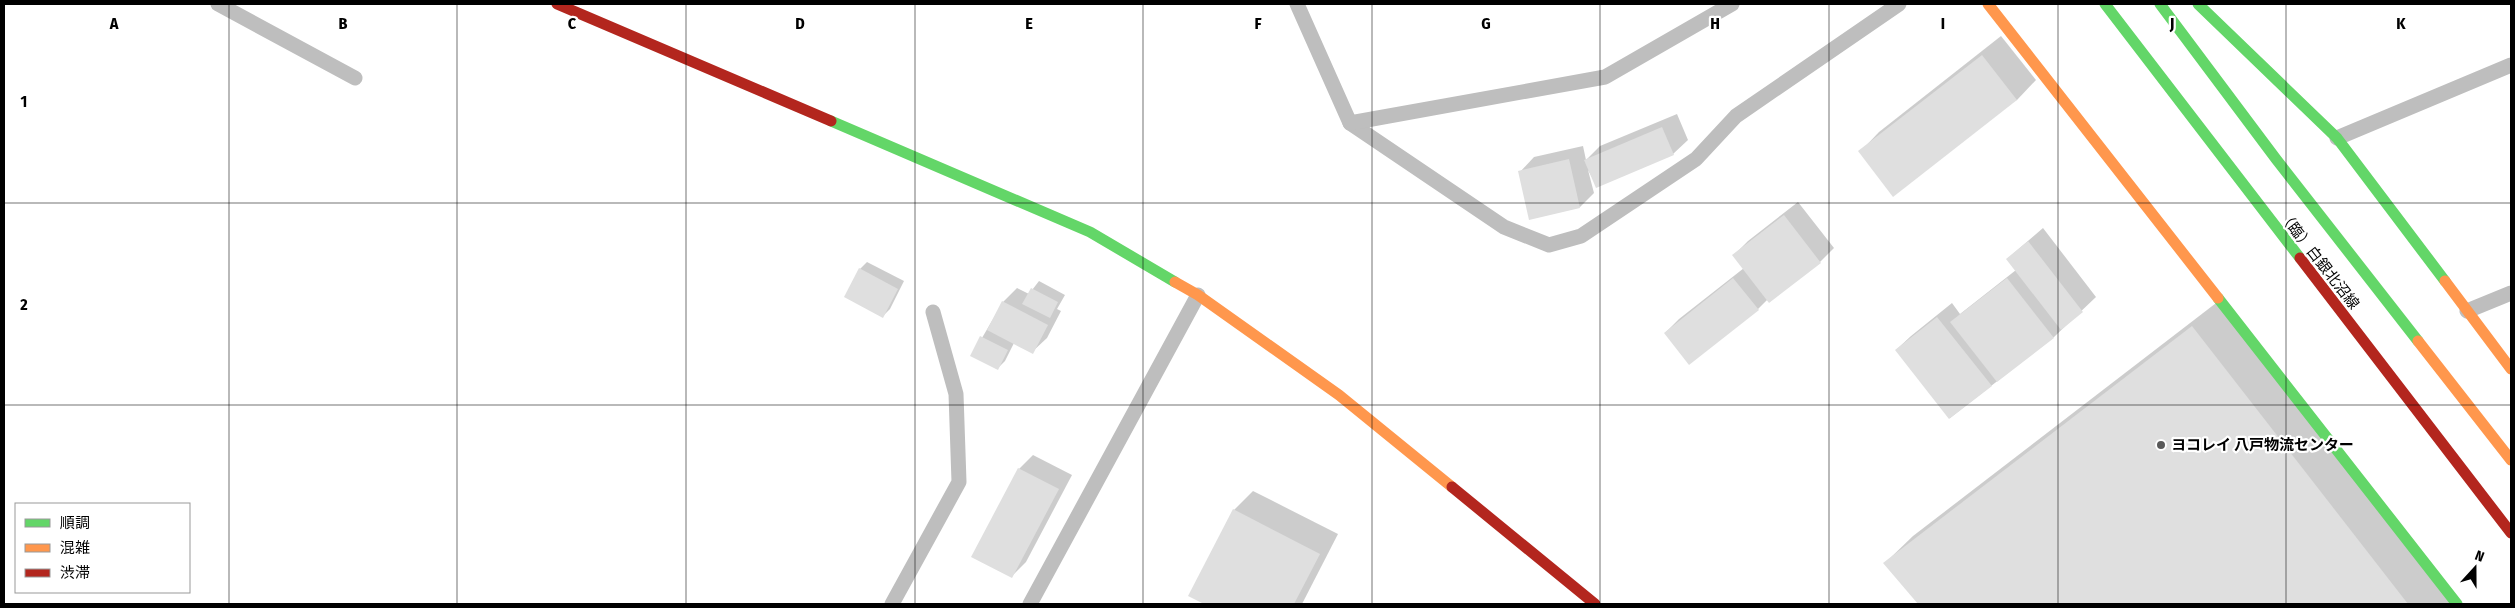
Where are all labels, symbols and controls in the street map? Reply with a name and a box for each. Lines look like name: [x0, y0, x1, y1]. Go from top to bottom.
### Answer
text: A: [109, 14, 119, 33]
text: B: [339, 14, 348, 33]
text: C: [568, 14, 577, 33]
text: D: [795, 14, 805, 33]
text: E: [1025, 14, 1033, 33]
text: F: [1254, 14, 1262, 33]
text: G: [1481, 14, 1491, 33]
text: H: [1710, 14, 1720, 33]
text: I: [1941, 14, 1945, 33]
text: J: [2169, 14, 2174, 33]
text: K: [2396, 14, 2406, 33]
text: 1: [21, 92, 27, 111]
street label: （臨）白銀北沼線: [2275, 207, 2363, 313]
text: 2: [19, 295, 28, 314]
place label: ヨコレイ 八戸物流センター: [2171, 436, 2354, 454]
marker: ヨコレイ 八戸物流センター: [2155, 439, 2167, 451]
legend: [15, 503, 190, 593]
text: 順調: [60, 514, 90, 532]
text: 混雑: [60, 539, 90, 557]
north arrow: [2450, 543, 2500, 593]
text: N: [2473, 547, 2486, 566]
text: 渋滞: [60, 564, 90, 582]

